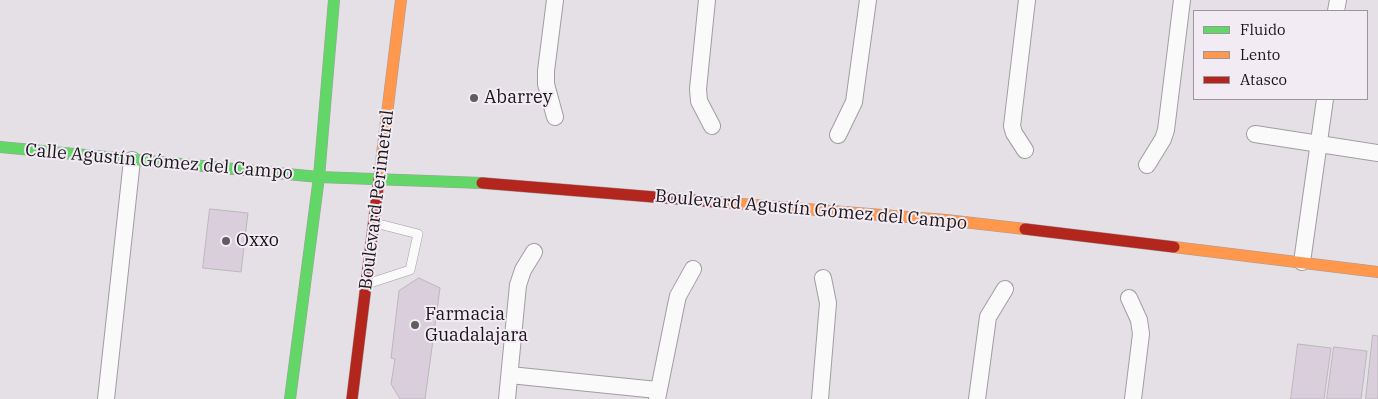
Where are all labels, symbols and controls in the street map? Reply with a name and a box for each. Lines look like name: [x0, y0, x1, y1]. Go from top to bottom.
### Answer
legend: [1193, 10, 1368, 100]
text: Fluido: [1240, 20, 1285, 39]
text: Lento: [1240, 45, 1280, 64]
text: Atasco: [1240, 70, 1287, 89]
place label: Abarrey: [484, 87, 552, 109]
marker: Abarrey: [468, 92, 480, 104]
street label: Boulevard Perimetral: [355, 109, 399, 291]
street label: Calle Agustín Gómez del Campo: [24, 140, 294, 184]
street label: Boulevard Agustín Gómez del Campo: [654, 186, 968, 234]
place label: Oxxo: [236, 230, 279, 252]
marker: Oxxo: [220, 235, 232, 247]
place label: Farmacia Guadalajara: [425, 304, 528, 346]
marker: Farmacia Guadalajara: [409, 319, 421, 331]

